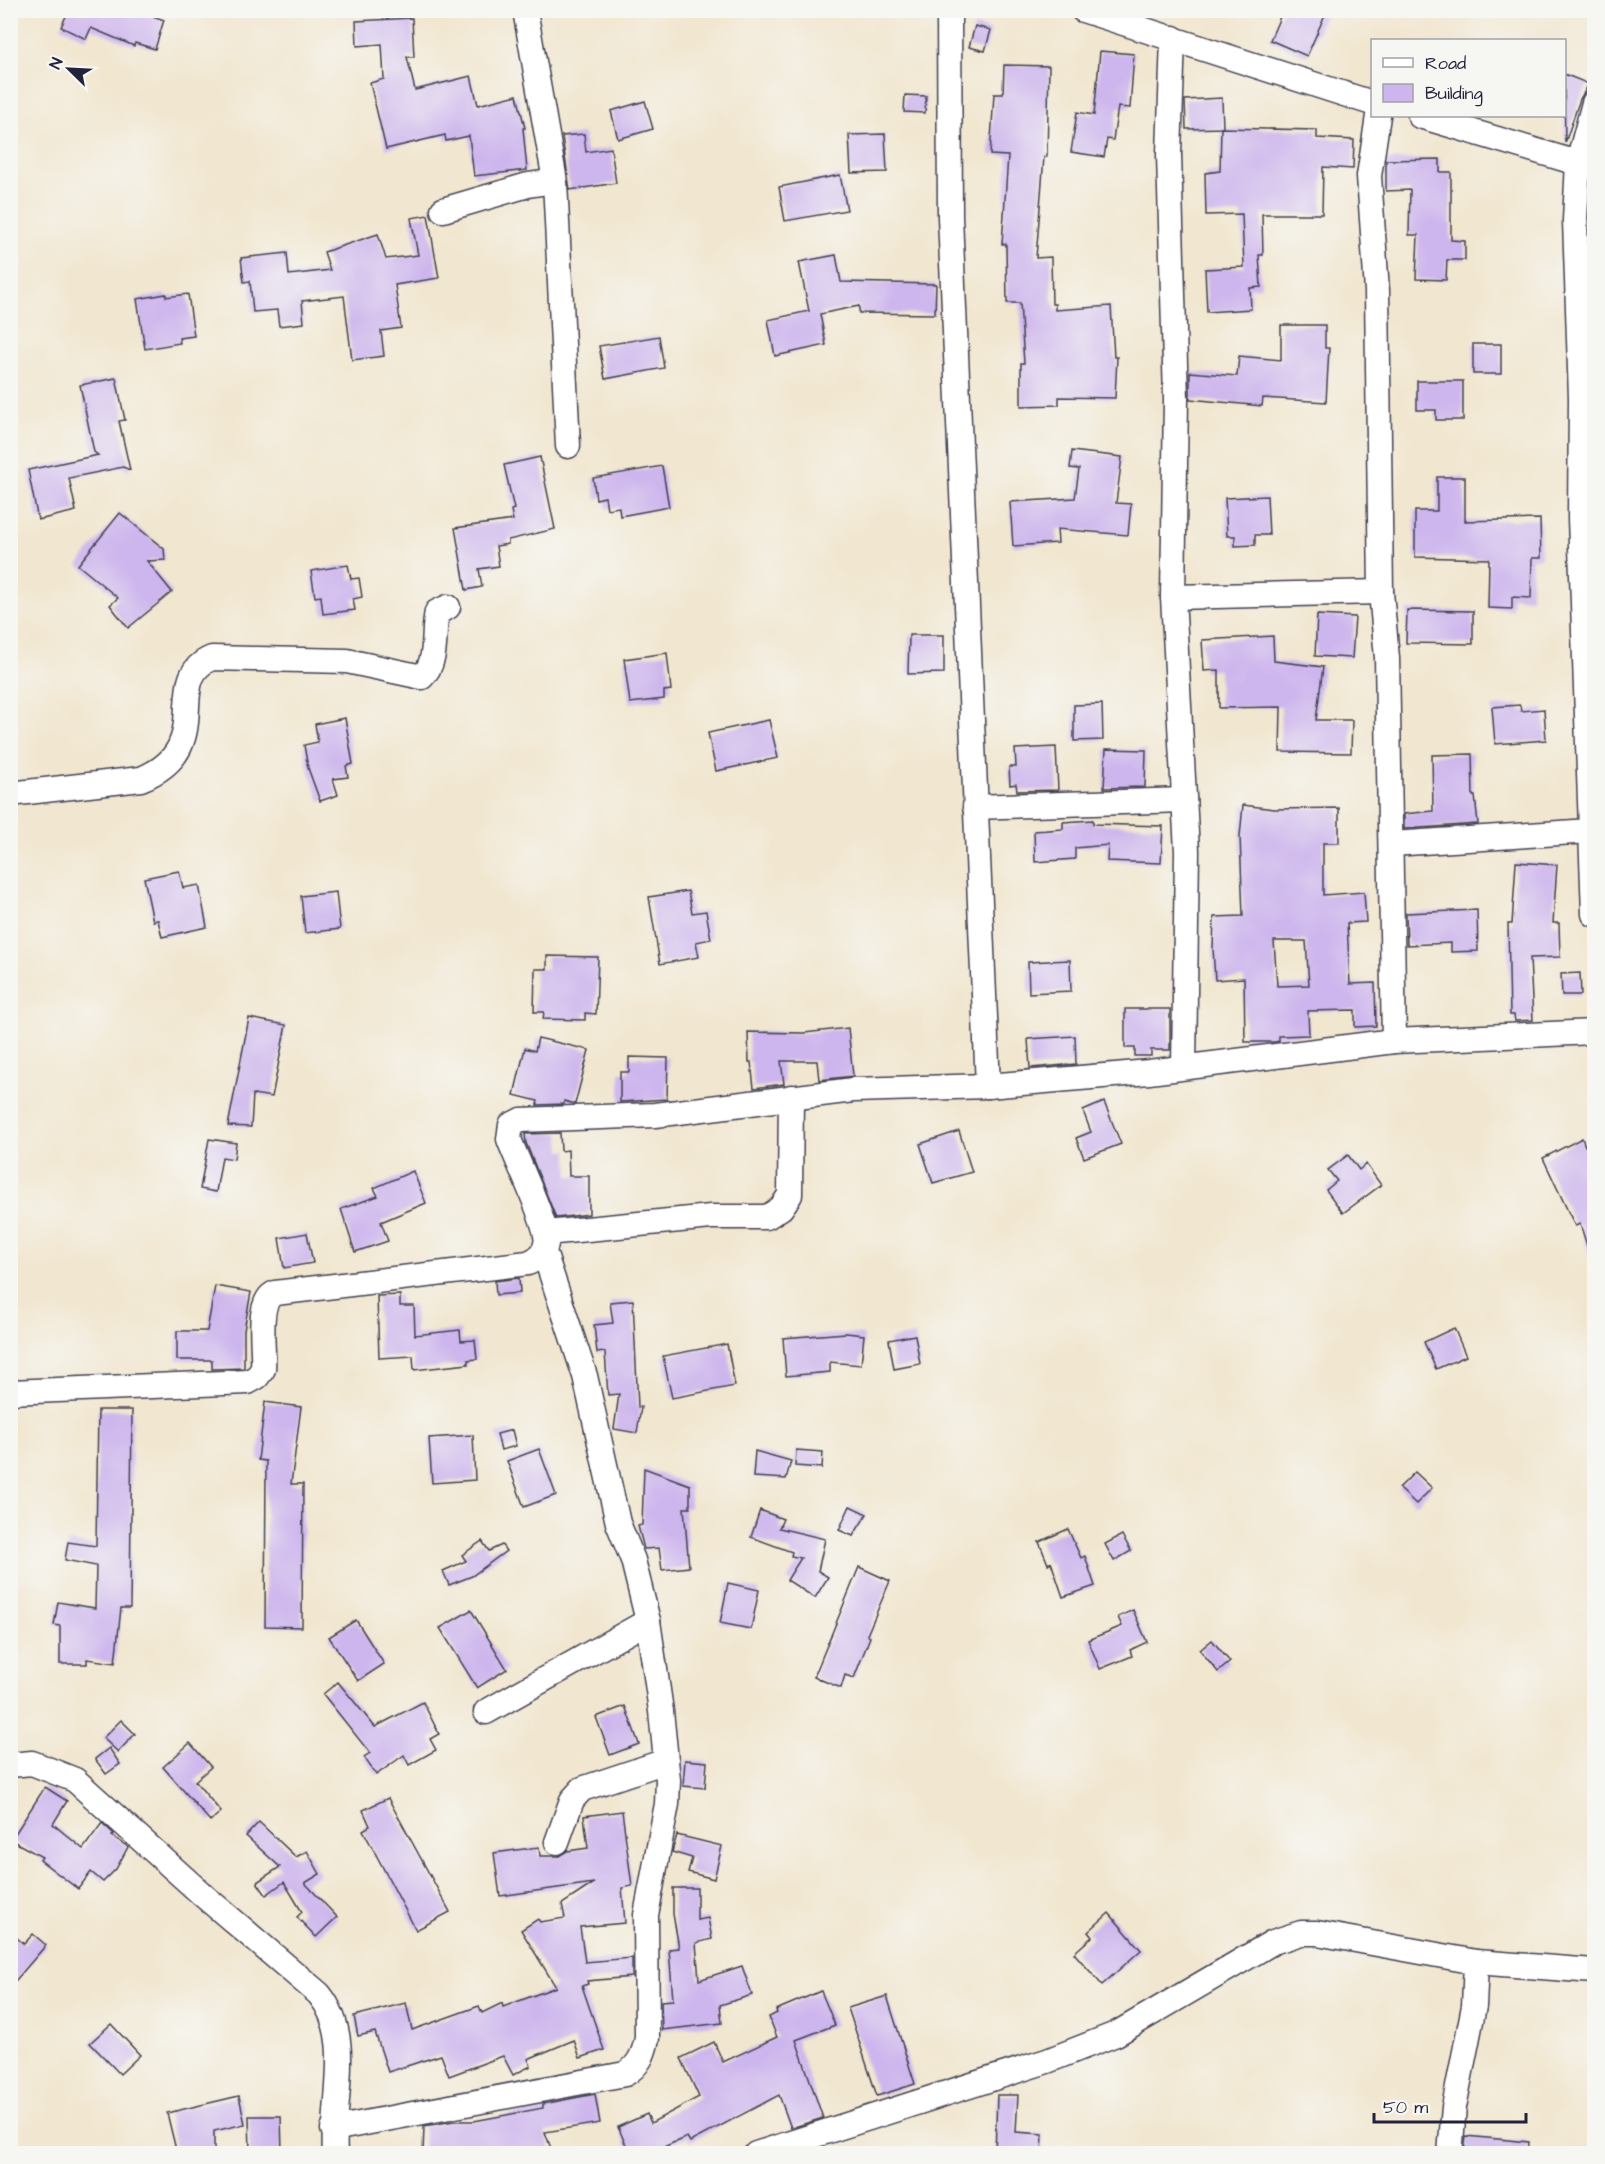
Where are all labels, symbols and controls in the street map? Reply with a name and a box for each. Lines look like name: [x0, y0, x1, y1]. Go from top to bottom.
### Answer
north arrow: [39, 39, 99, 99]
legend: [1371, 39, 1566, 117]
text: Road: [1425, 51, 1466, 76]
text: N: [44, 54, 68, 72]
text: Building: [1425, 81, 1483, 107]
scale bar: [1374, 2086, 1526, 2124]
text: 50 m: [1383, 2095, 1428, 2120]

